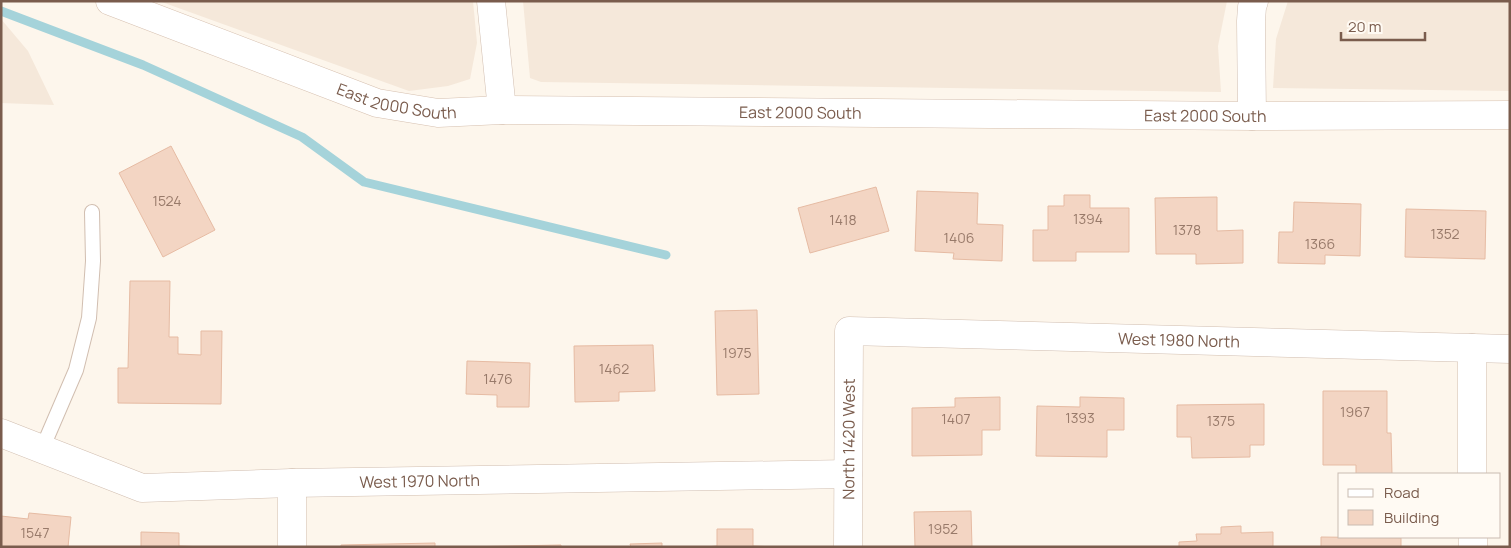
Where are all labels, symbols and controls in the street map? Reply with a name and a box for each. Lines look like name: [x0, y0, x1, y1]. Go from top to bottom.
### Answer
scale bar: [1341, 10, 1425, 42]
text: 20 m: [1348, 16, 1381, 37]
street label: East 2000 South: [334, 78, 457, 124]
street label: East 2000 South: [739, 101, 862, 124]
street label: East 2000 South: [1144, 104, 1267, 127]
house number: 1524: [152, 191, 182, 210]
house number: 1394: [1073, 209, 1103, 228]
house number: 1418: [829, 210, 857, 229]
house number: 1378: [1173, 220, 1201, 239]
house number: 1352: [1431, 224, 1459, 243]
house number: 1406: [944, 228, 974, 247]
house number: 1366: [1305, 234, 1335, 253]
street label: West 1980 North: [1118, 327, 1240, 353]
house number: 1975: [722, 343, 752, 362]
house number: 1462: [599, 359, 629, 378]
house number: 1476: [483, 369, 513, 388]
street label: North 1420 West: [837, 378, 860, 500]
house number: 1967: [1340, 402, 1370, 421]
house number: 1393: [1065, 408, 1095, 427]
house number: 1407: [941, 409, 971, 428]
house number: 1375: [1207, 411, 1235, 430]
street label: West 1970 North: [359, 469, 480, 493]
legend: [1338, 473, 1501, 538]
text: Road: [1384, 482, 1420, 503]
text: Building: [1384, 507, 1439, 528]
house number: 1952: [928, 519, 958, 538]
house number: 1547: [21, 523, 49, 542]

